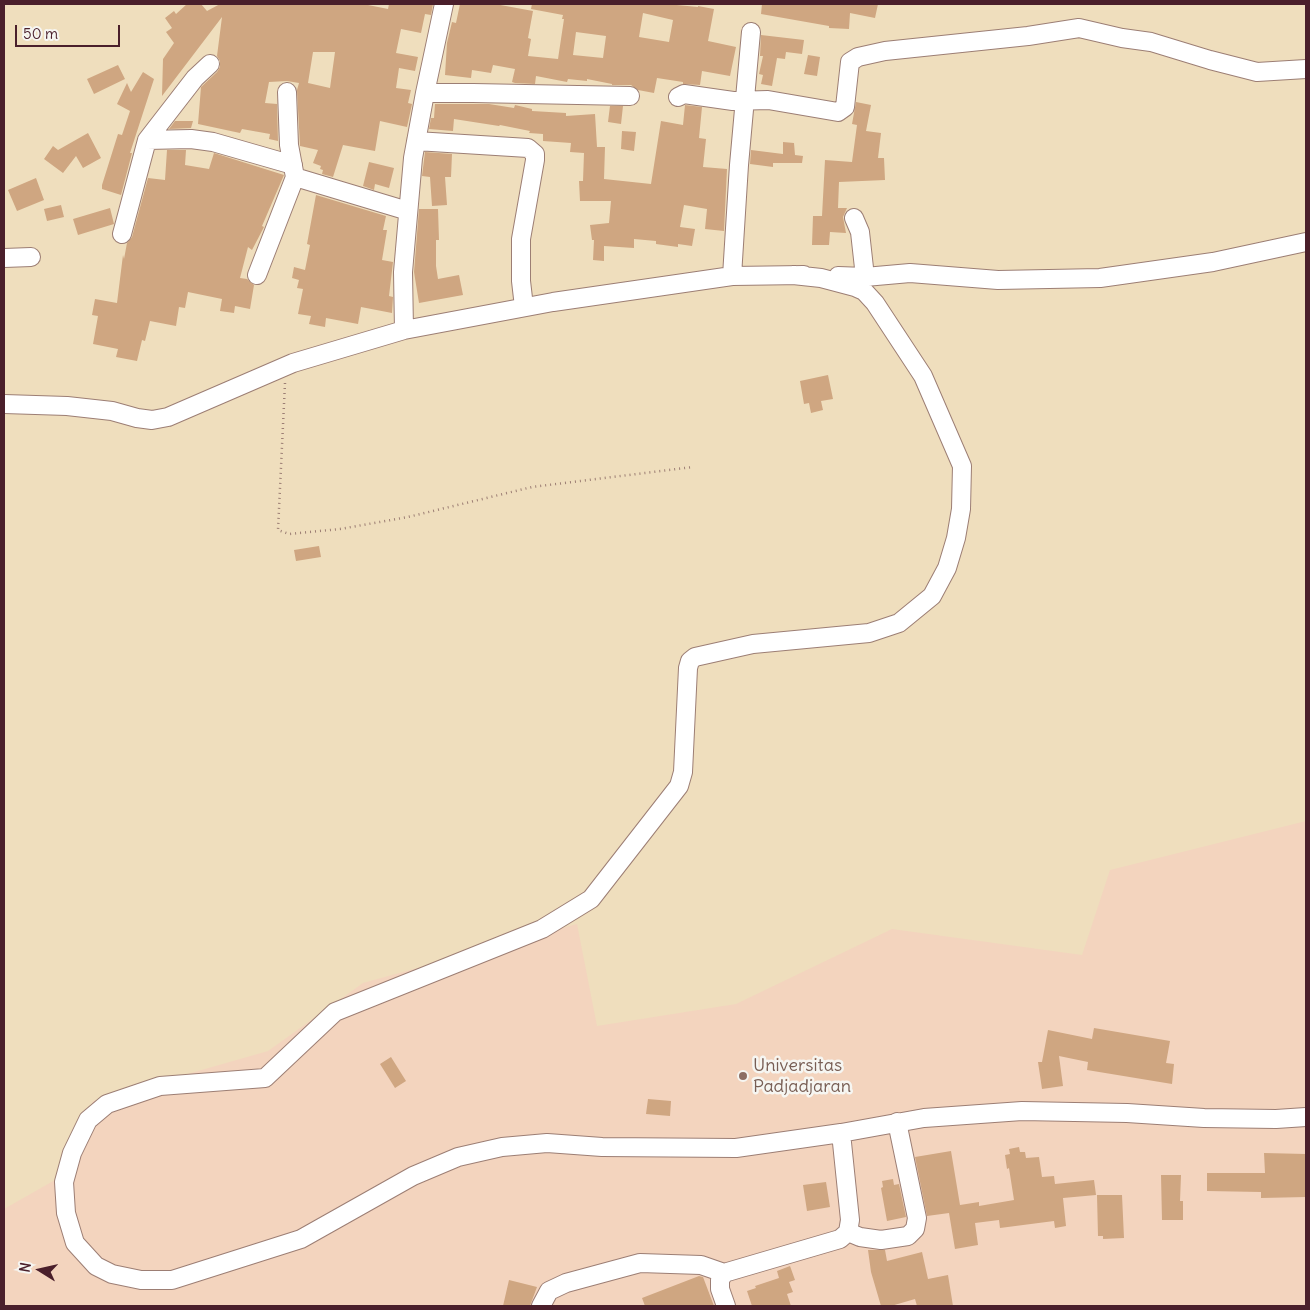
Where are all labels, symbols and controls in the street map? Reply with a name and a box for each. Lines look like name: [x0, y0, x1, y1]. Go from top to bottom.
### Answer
scale bar: [18, 15, 122, 47]
text: 50 m: [23, 24, 58, 43]
place label: Universitas Padjadjaran: [753, 1055, 851, 1098]
marker: Universitas Padjadjaran: [737, 1070, 749, 1082]
north arrow: [15, 1245, 65, 1295]
text: N: [16, 1261, 35, 1274]

